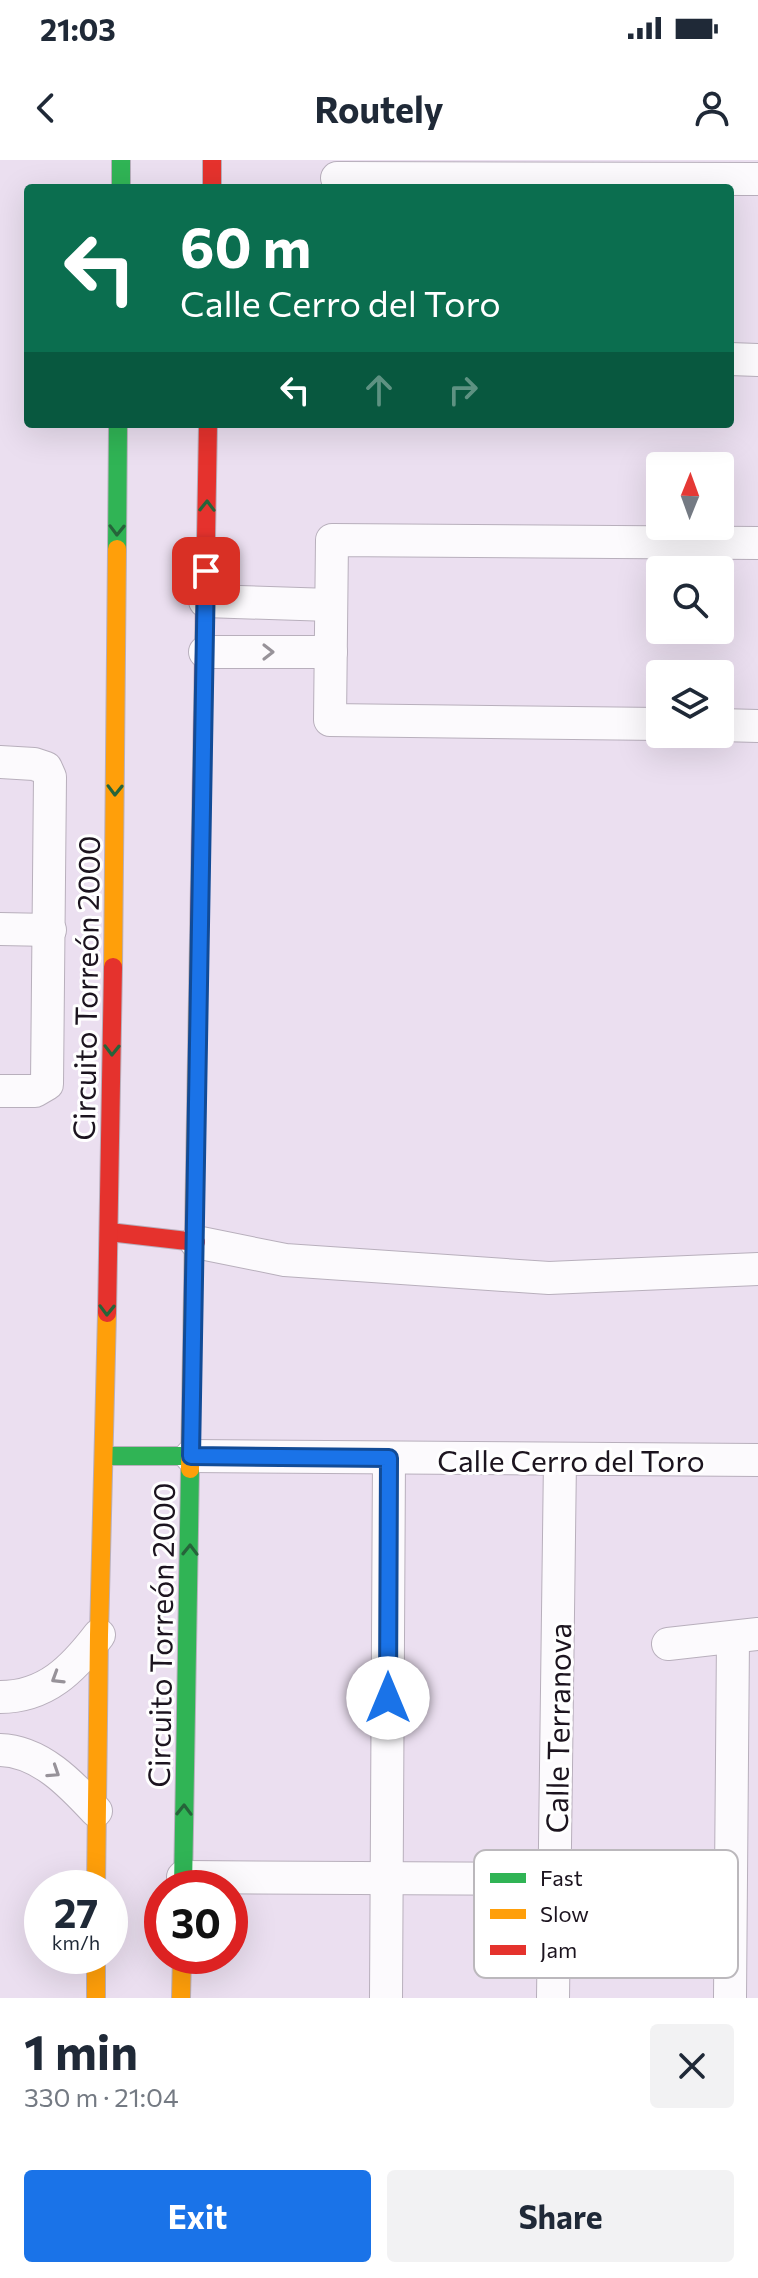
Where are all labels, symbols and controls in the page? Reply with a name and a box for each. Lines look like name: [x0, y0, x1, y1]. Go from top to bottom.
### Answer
text: 21:03: [40, 10, 116, 47]
icon: back: [24, 86, 68, 130]
text: Routely: [314, 86, 444, 130]
icon: person: [690, 86, 734, 130]
text: 60 m: [180, 211, 311, 280]
icon: left: [48, 216, 152, 320]
text: Calle Cerro del Toro: [180, 280, 501, 324]
icon: left: [273, 368, 317, 412]
icon: ahead: [357, 368, 401, 412]
icon: right: [441, 368, 485, 412]
north arrow: [646, 452, 734, 540]
map controls: [646, 452, 734, 748]
one-way arrow: [198, 499, 216, 512]
one-way arrow: [109, 524, 126, 537]
pin: [172, 537, 240, 605]
icon: arrive: [184, 549, 228, 593]
button: search: [646, 556, 734, 644]
one-way arrow: [262, 643, 275, 661]
button: layers: [646, 660, 734, 748]
one-way arrow: [106, 784, 124, 797]
street label: Circuito Torreón 2000: [64, 835, 106, 1141]
one-way arrow: [103, 1044, 121, 1057]
one-way arrow: [99, 1304, 116, 1317]
street label: Calle Cerro del Toro: [437, 1441, 705, 1478]
street label: Circuito Torreón 2000: [139, 1482, 181, 1788]
one-way arrow: [181, 1543, 198, 1556]
street label: Calle Terranova: [537, 1622, 577, 1834]
position arrow: [346, 1656, 430, 1740]
one-way arrow: [51, 1669, 65, 1684]
one-way arrow: [45, 1762, 59, 1777]
one-way arrow: [176, 1803, 193, 1816]
legend: [474, 1850, 738, 1978]
text: Fast: [540, 1864, 583, 1891]
speed limit sign: 30: [144, 1870, 248, 1974]
text: 27: [54, 1887, 98, 1936]
text: Slow: [540, 1900, 589, 1927]
text: km/h: [52, 1930, 100, 1954]
text: Jam: [540, 1936, 577, 1963]
text: 1 min: [24, 2021, 138, 2080]
button: close: [650, 2024, 734, 2108]
text: 330 m · 21:04: [24, 2081, 179, 2112]
button: Exit: [24, 2170, 371, 2262]
button: Share: [387, 2170, 734, 2262]

